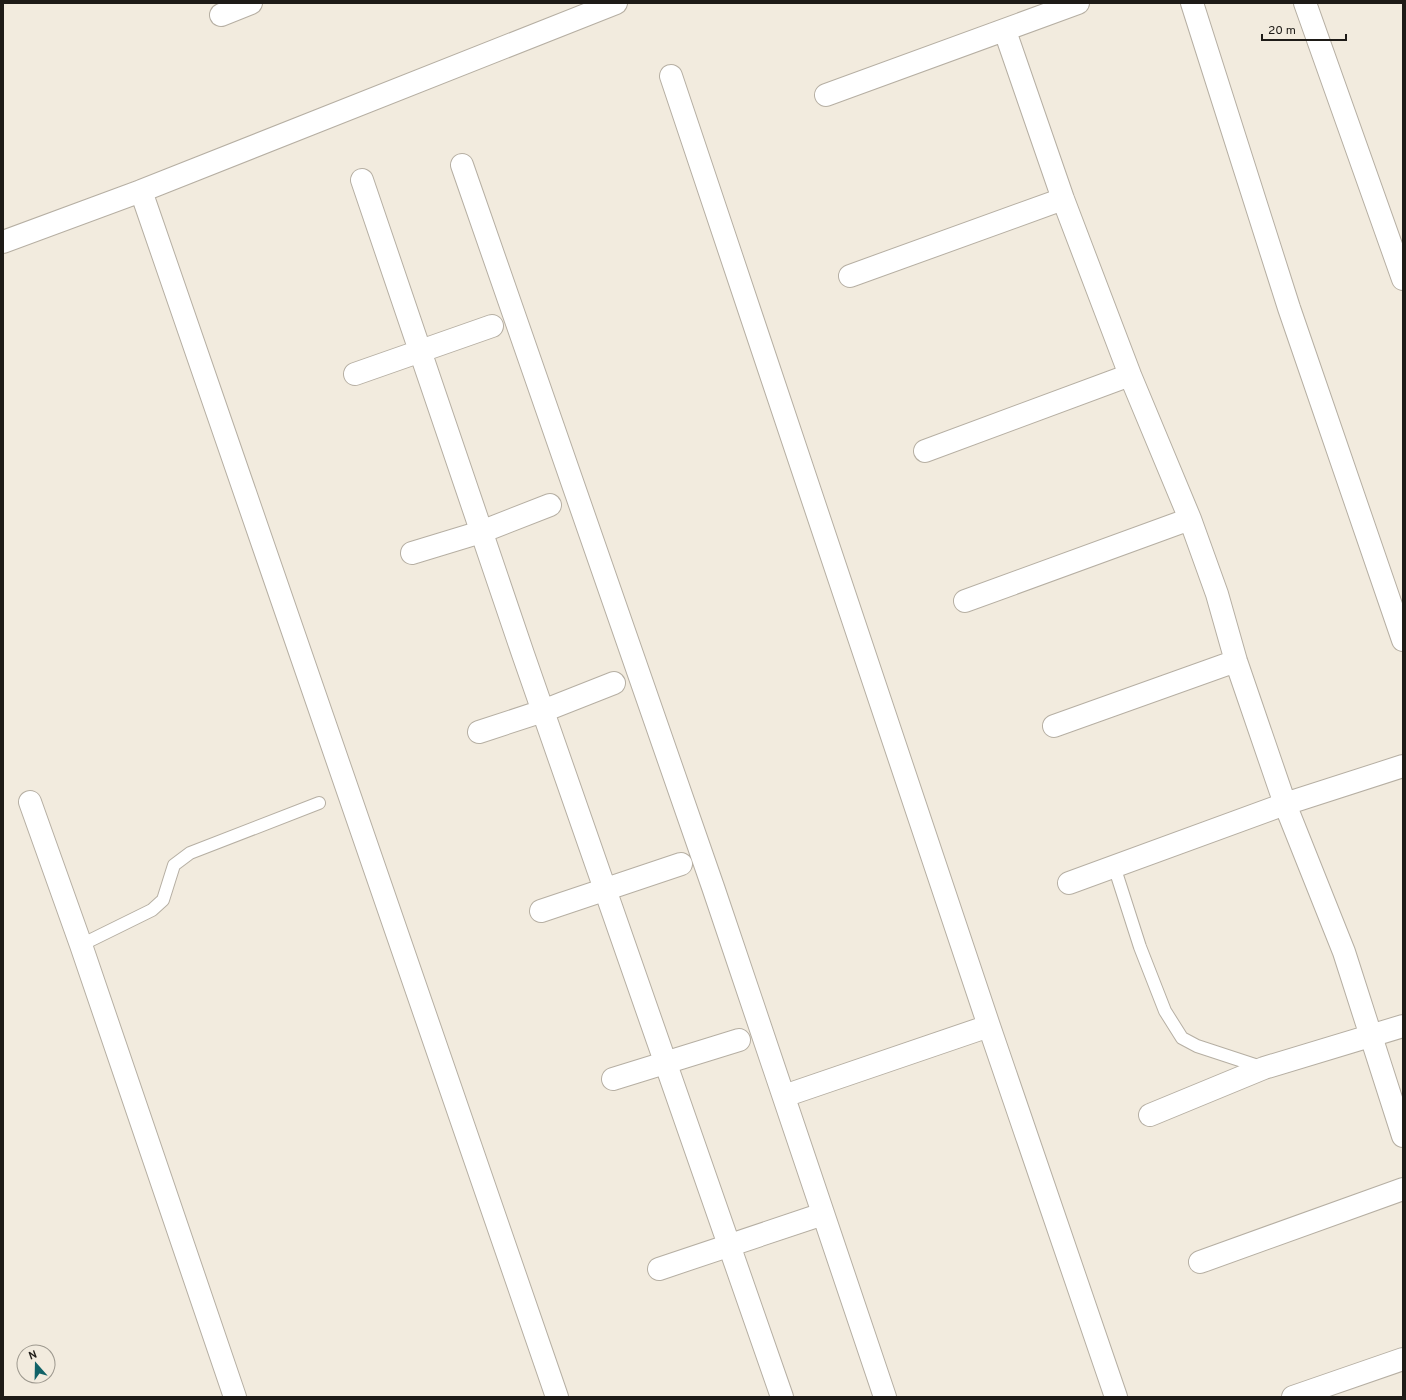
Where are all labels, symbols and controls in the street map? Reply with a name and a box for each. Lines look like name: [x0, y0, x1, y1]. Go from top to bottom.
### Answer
scale bar: [1262, 16, 1346, 42]
text: 20 m: [1268, 23, 1296, 39]
north arrow: [16, 1344, 56, 1384]
text: N: [27, 1348, 39, 1363]

